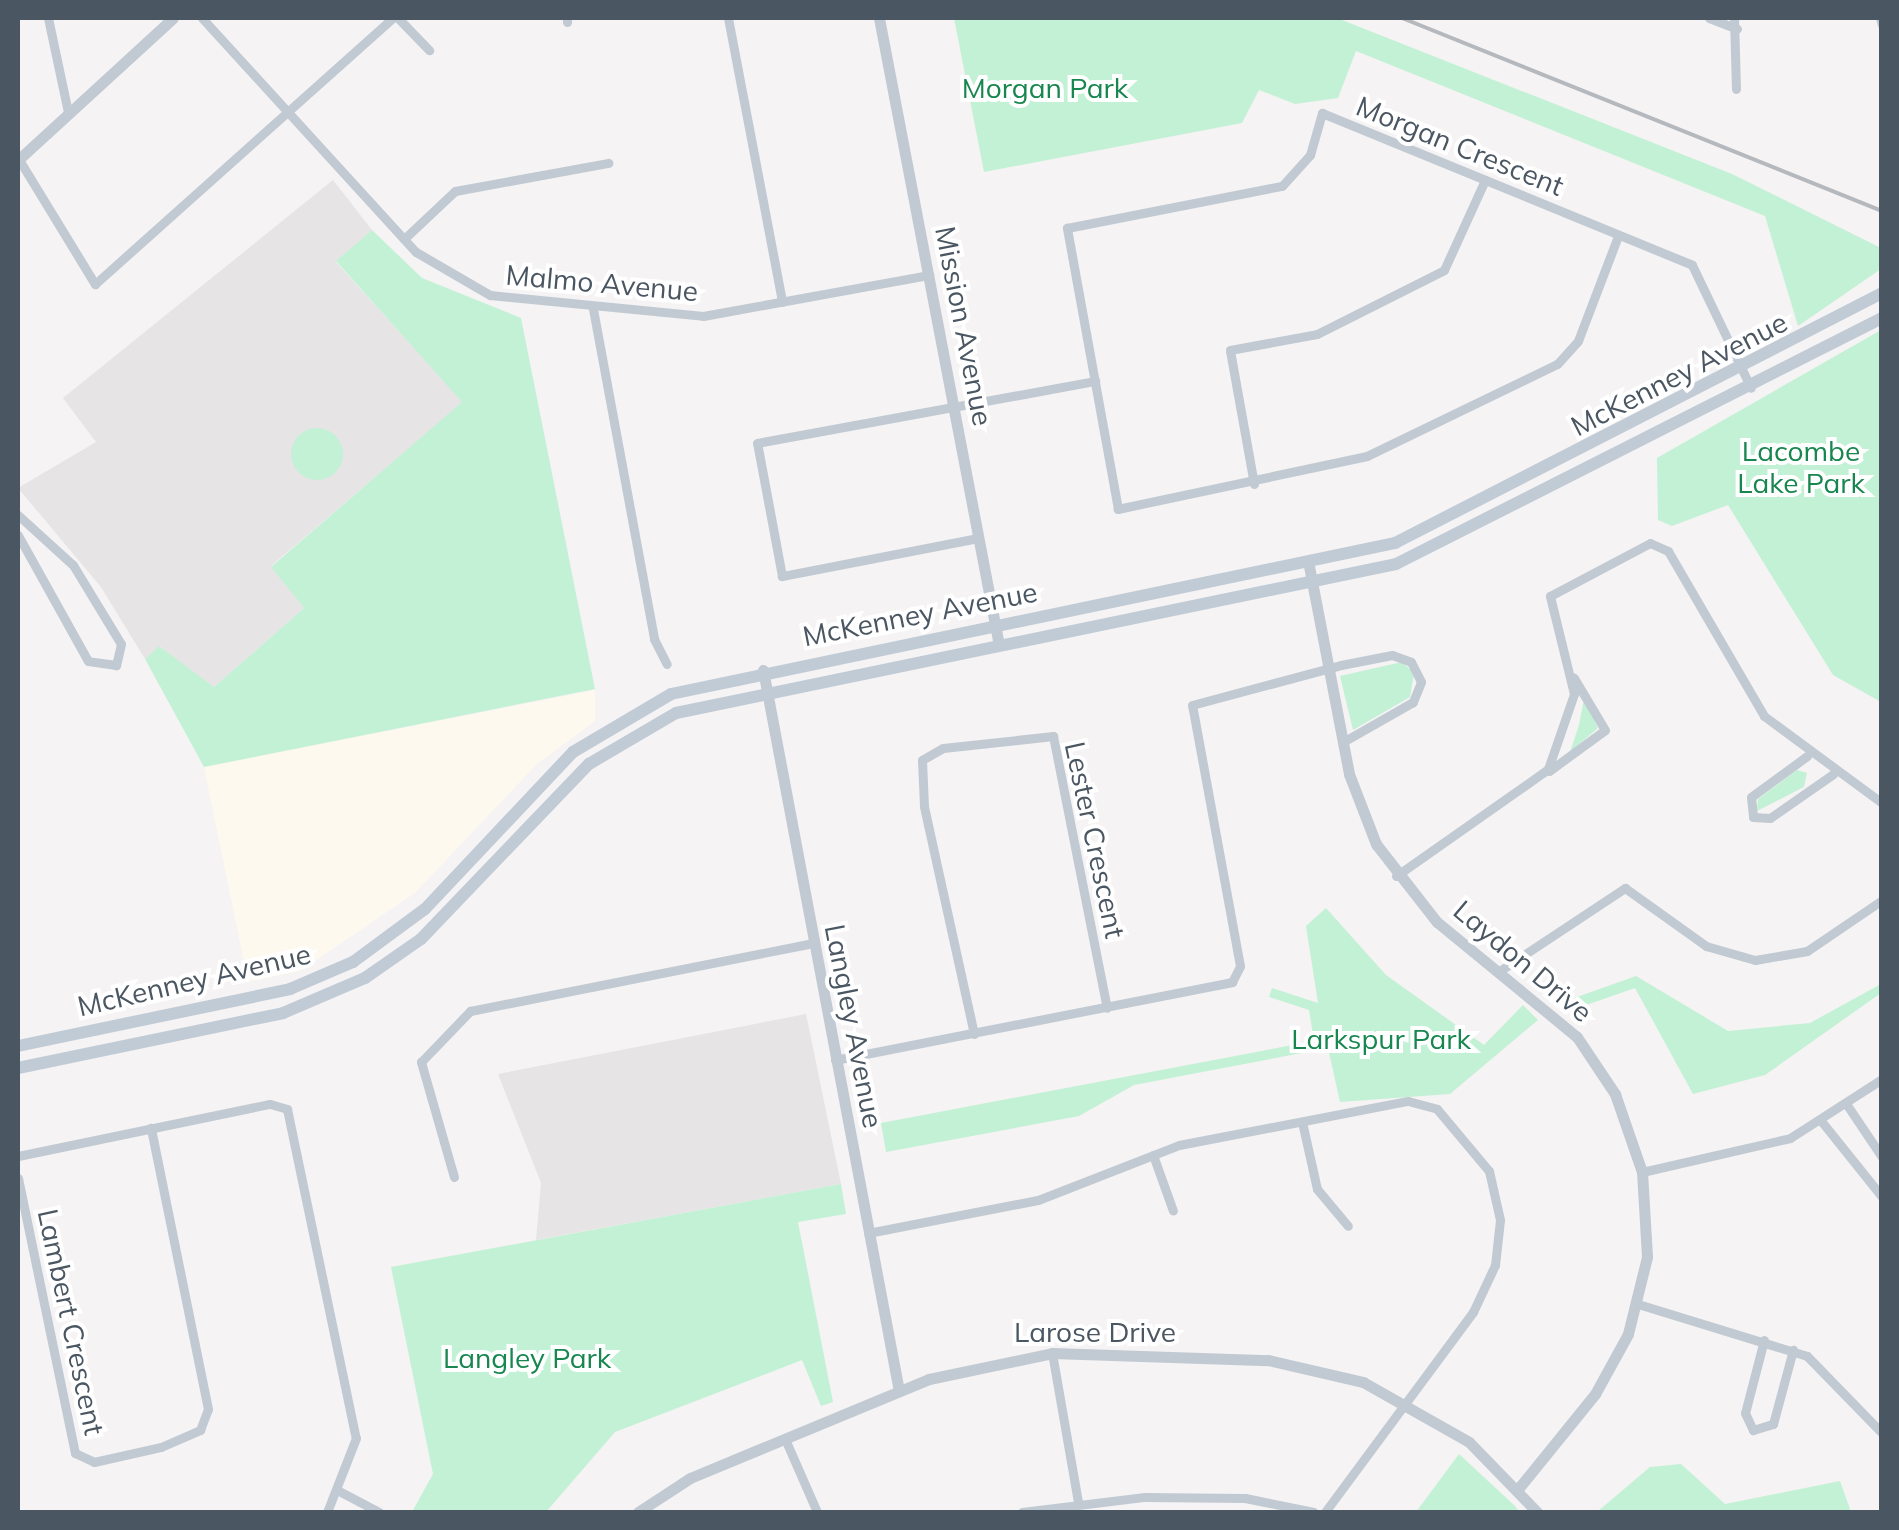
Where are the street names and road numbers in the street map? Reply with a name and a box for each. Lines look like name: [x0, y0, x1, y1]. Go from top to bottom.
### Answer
street label: Morgan Crescent: [1351, 89, 1569, 203]
street label: Mission Avenue: [928, 223, 1000, 429]
street label: Malmo Avenue: [504, 258, 700, 308]
street label: McKenney Avenue: [1565, 305, 1793, 443]
street label: McKenney Avenue: [800, 575, 1040, 653]
street label: Lester Crescent: [1058, 739, 1132, 941]
street label: Laydon Drive: [1447, 893, 1599, 1029]
street label: Langley Avenue: [818, 921, 890, 1131]
street label: McKenney Avenue: [74, 937, 314, 1023]
street label: Lambert Crescent: [31, 1206, 111, 1438]
street label: Larose Drive: [1014, 1315, 1176, 1349]

